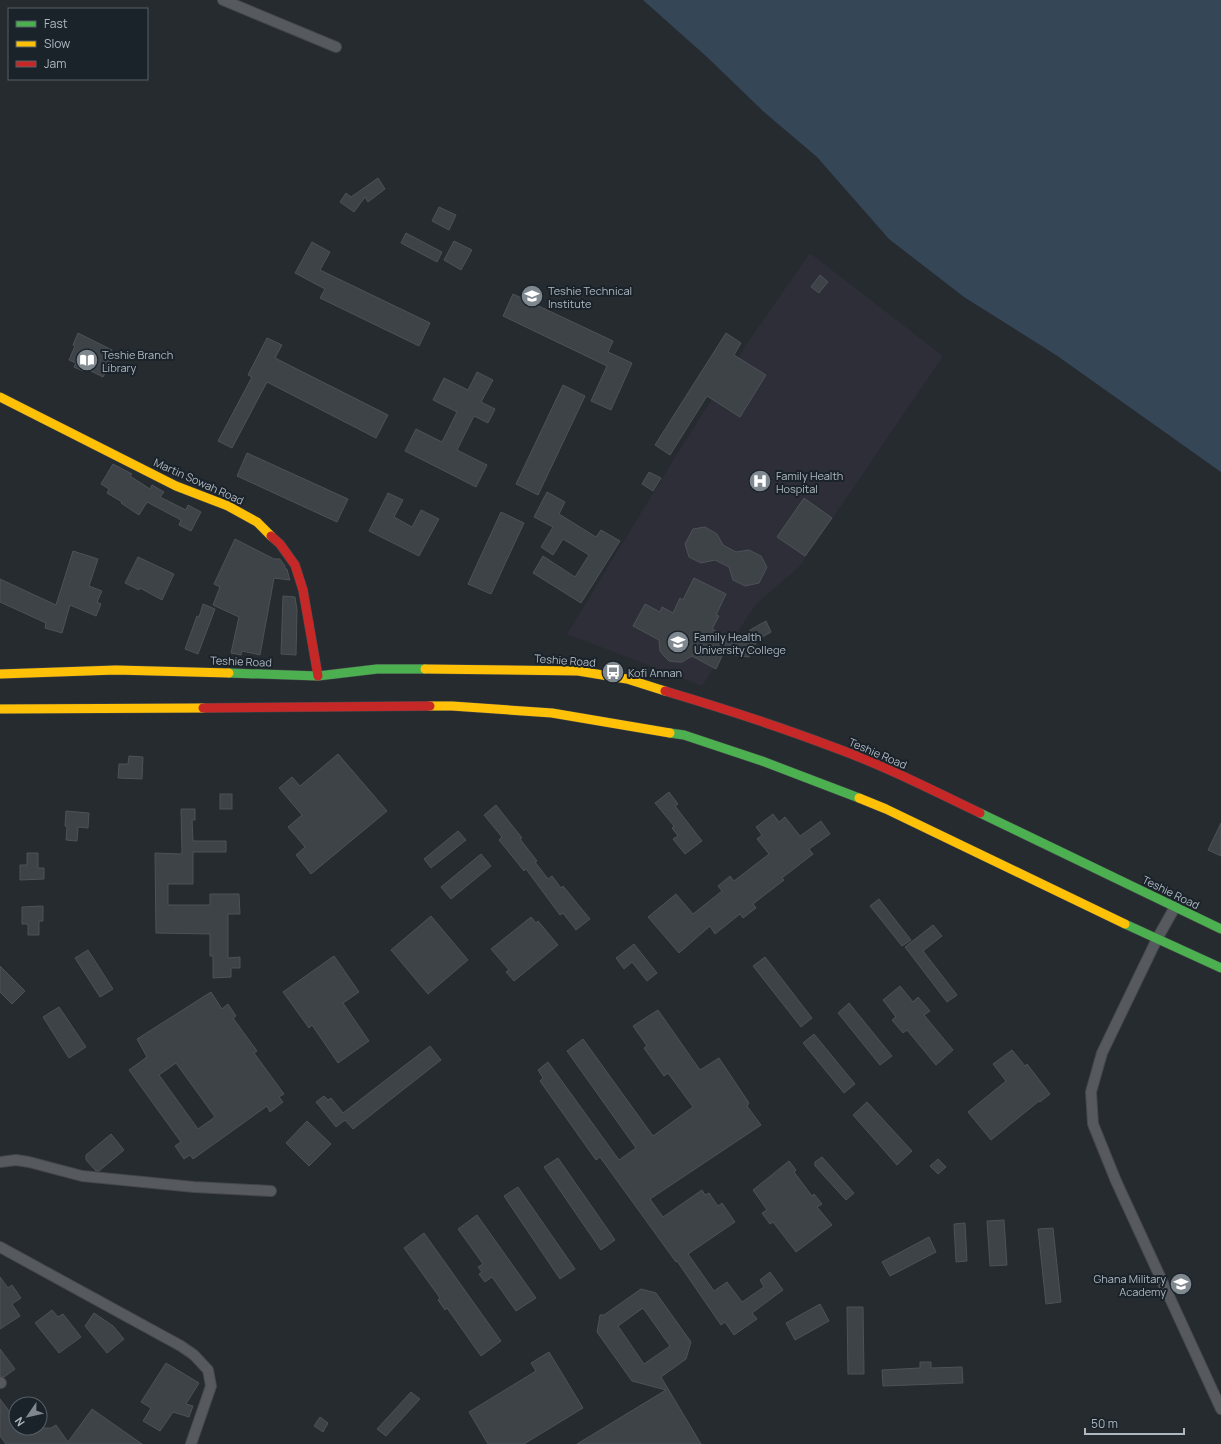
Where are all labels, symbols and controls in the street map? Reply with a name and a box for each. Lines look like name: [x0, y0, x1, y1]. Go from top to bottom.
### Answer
legend: [8, 8, 148, 80]
text: Fast: [44, 15, 68, 32]
text: Slow: [44, 35, 70, 52]
text: Jam: [44, 55, 66, 72]
school or university icon: Teshie Technical Institute: [519, 283, 545, 309]
place label: Teshie Technical Institute: [548, 283, 632, 311]
library icon: Teshie Branch Library: [74, 347, 100, 373]
place label: Teshie Branch Library: [102, 347, 173, 375]
street label: Martin Sowah Road: [152, 454, 246, 508]
hospital icon: Family Health Hospital: [747, 468, 773, 494]
place label: Family Health Hospital: [776, 468, 843, 496]
school or university icon: Family Health University College: [665, 629, 691, 655]
place label: Family Health University College: [694, 629, 786, 657]
street label: Teshie Road: [534, 650, 596, 670]
street label: Teshie Road: [210, 652, 272, 670]
bus stop icon: Kofi Annan: [600, 659, 626, 685]
place label: Kofi Annan: [628, 665, 682, 680]
street label: Teshie Road: [847, 734, 909, 772]
street label: Teshie Road: [1140, 872, 1202, 912]
place label: Ghana Military Academy: [1094, 1271, 1166, 1299]
school or university icon: Ghana Military Academy: [1168, 1271, 1194, 1297]
north arrow: [8, 1396, 48, 1436]
scale bar: [1085, 1410, 1184, 1436]
text: N: [11, 1414, 28, 1429]
text: 50 m: [1091, 1415, 1118, 1432]

